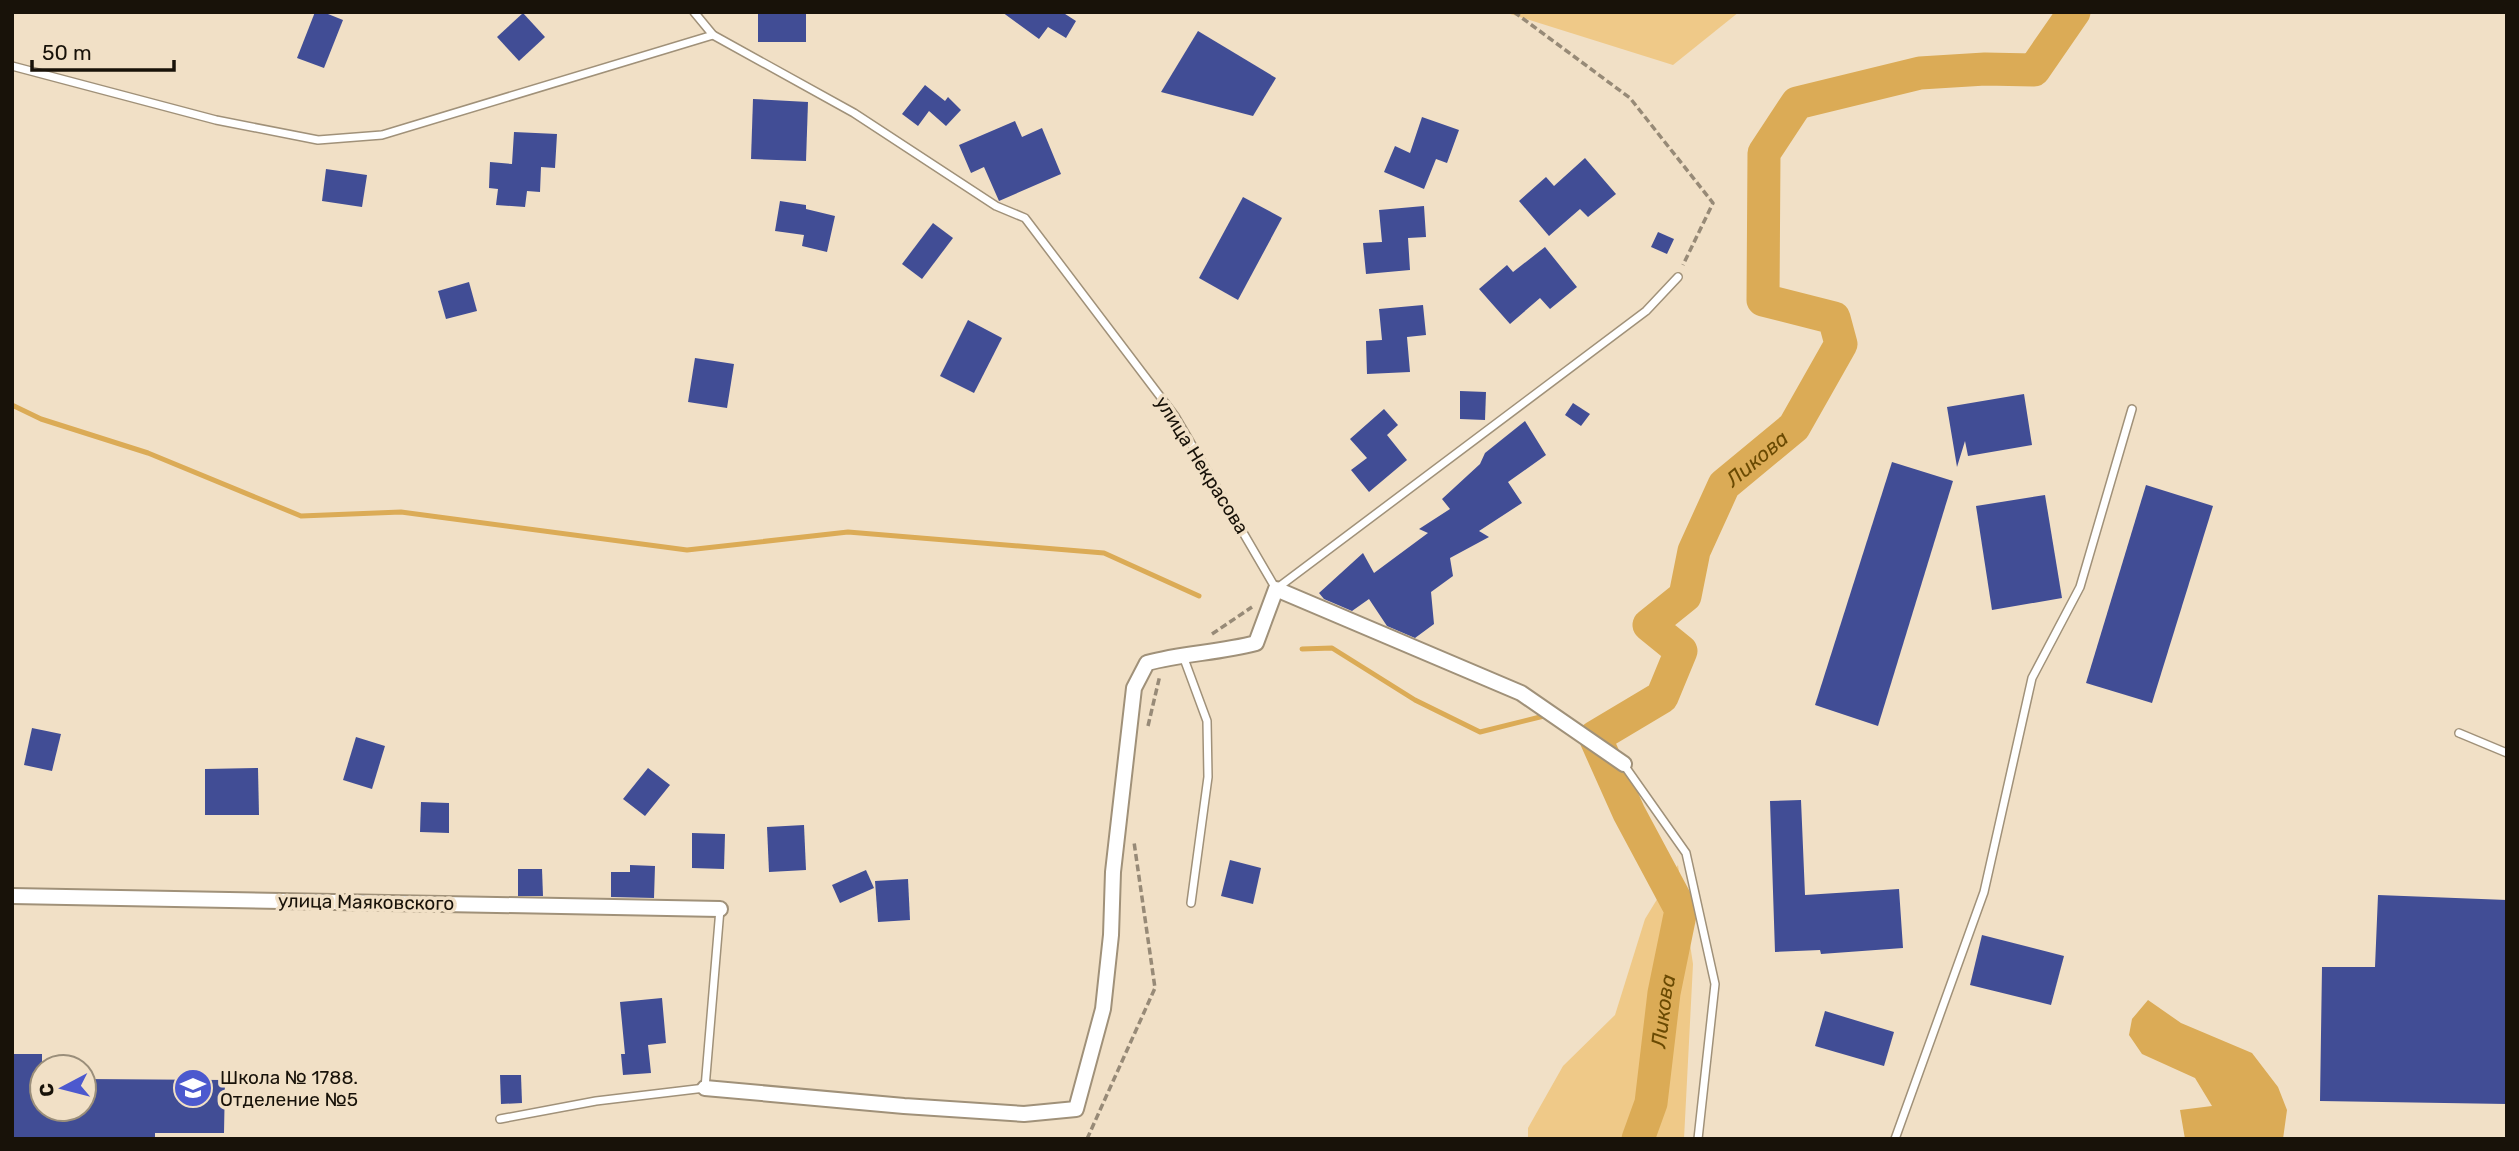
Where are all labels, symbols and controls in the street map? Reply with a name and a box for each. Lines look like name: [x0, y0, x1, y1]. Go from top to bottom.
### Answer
scale bar: [32, 28, 173, 72]
text: 50 m: [42, 40, 92, 65]
street label: улица Некрасова: [1150, 392, 1254, 538]
water label: Ликова: [1719, 425, 1793, 492]
street label: улица Маяковского: [278, 889, 454, 915]
water label: Ликова: [1645, 972, 1680, 1050]
north arrow: [28, 1053, 98, 1123]
place label: Школа № 1788. Отделение №5: [220, 1066, 358, 1111]
school or university icon: Школа № 1788. Отделение №5: [172, 1067, 214, 1109]
text: С: [34, 1082, 59, 1098]

